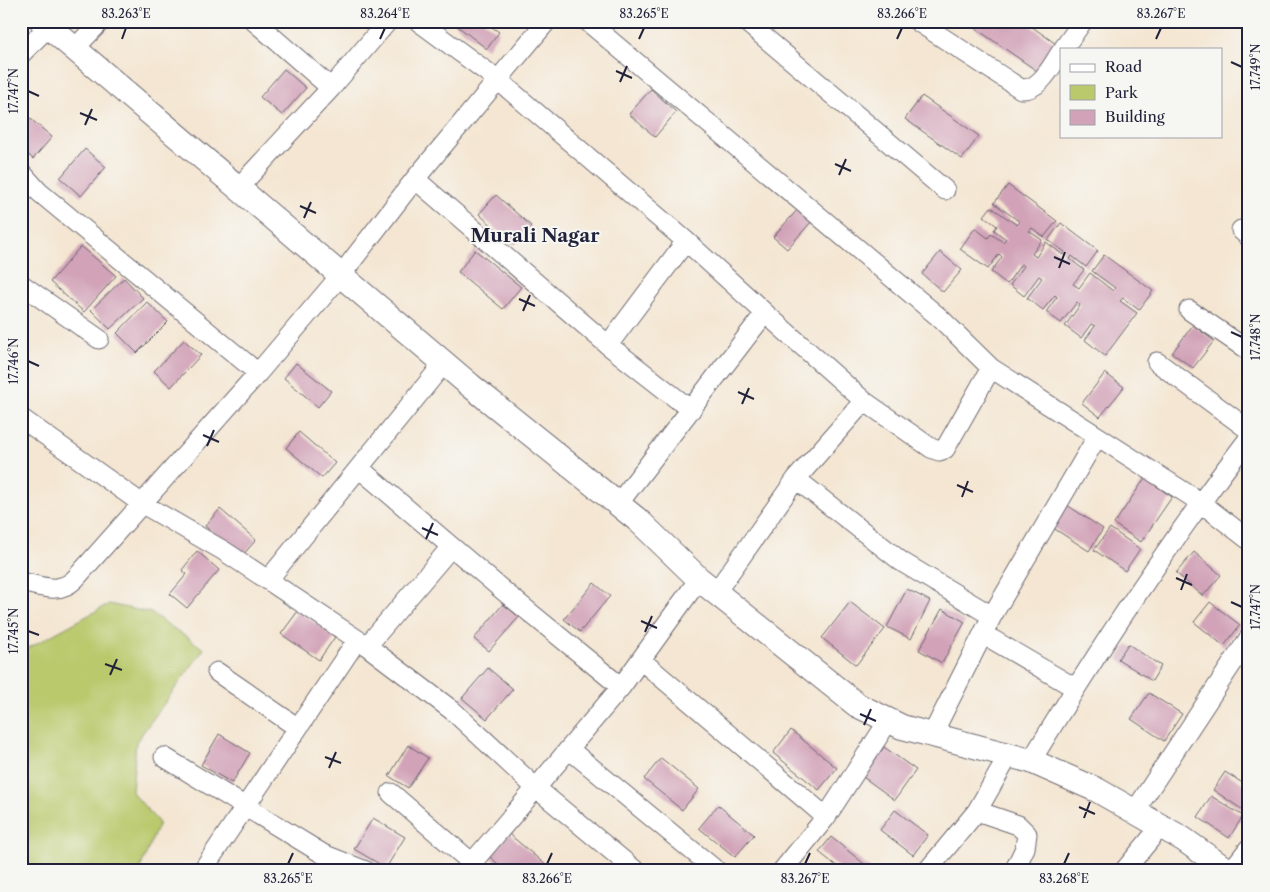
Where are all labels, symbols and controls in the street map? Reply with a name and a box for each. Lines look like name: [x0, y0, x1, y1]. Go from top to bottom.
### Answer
text: 83.263°E: [101, 6, 151, 21]
text: 83.264°E: [360, 6, 410, 21]
text: 83.265°E: [619, 6, 669, 21]
text: 83.266°E: [877, 6, 927, 21]
text: 83.267°E: [1137, 6, 1185, 21]
text: 17.749°N: [1248, 44, 1263, 90]
legend: [1060, 48, 1222, 138]
text: Road: [1105, 57, 1142, 76]
text: 17.747°N: [6, 68, 21, 114]
text: Park: [1105, 83, 1139, 102]
text: Building: [1105, 107, 1165, 126]
district label: Murali Nagar: [471, 224, 600, 247]
text: 17.748°N: [1248, 314, 1263, 360]
text: 17.746°N: [6, 338, 21, 384]
text: 17.747°N: [1248, 584, 1263, 630]
text: 17.745°N: [6, 608, 21, 654]
text: 83.265°E: [263, 871, 313, 886]
text: 83.266°E: [522, 871, 572, 886]
text: 83.267°E: [781, 871, 829, 886]
text: 83.268°E: [1039, 871, 1089, 886]

